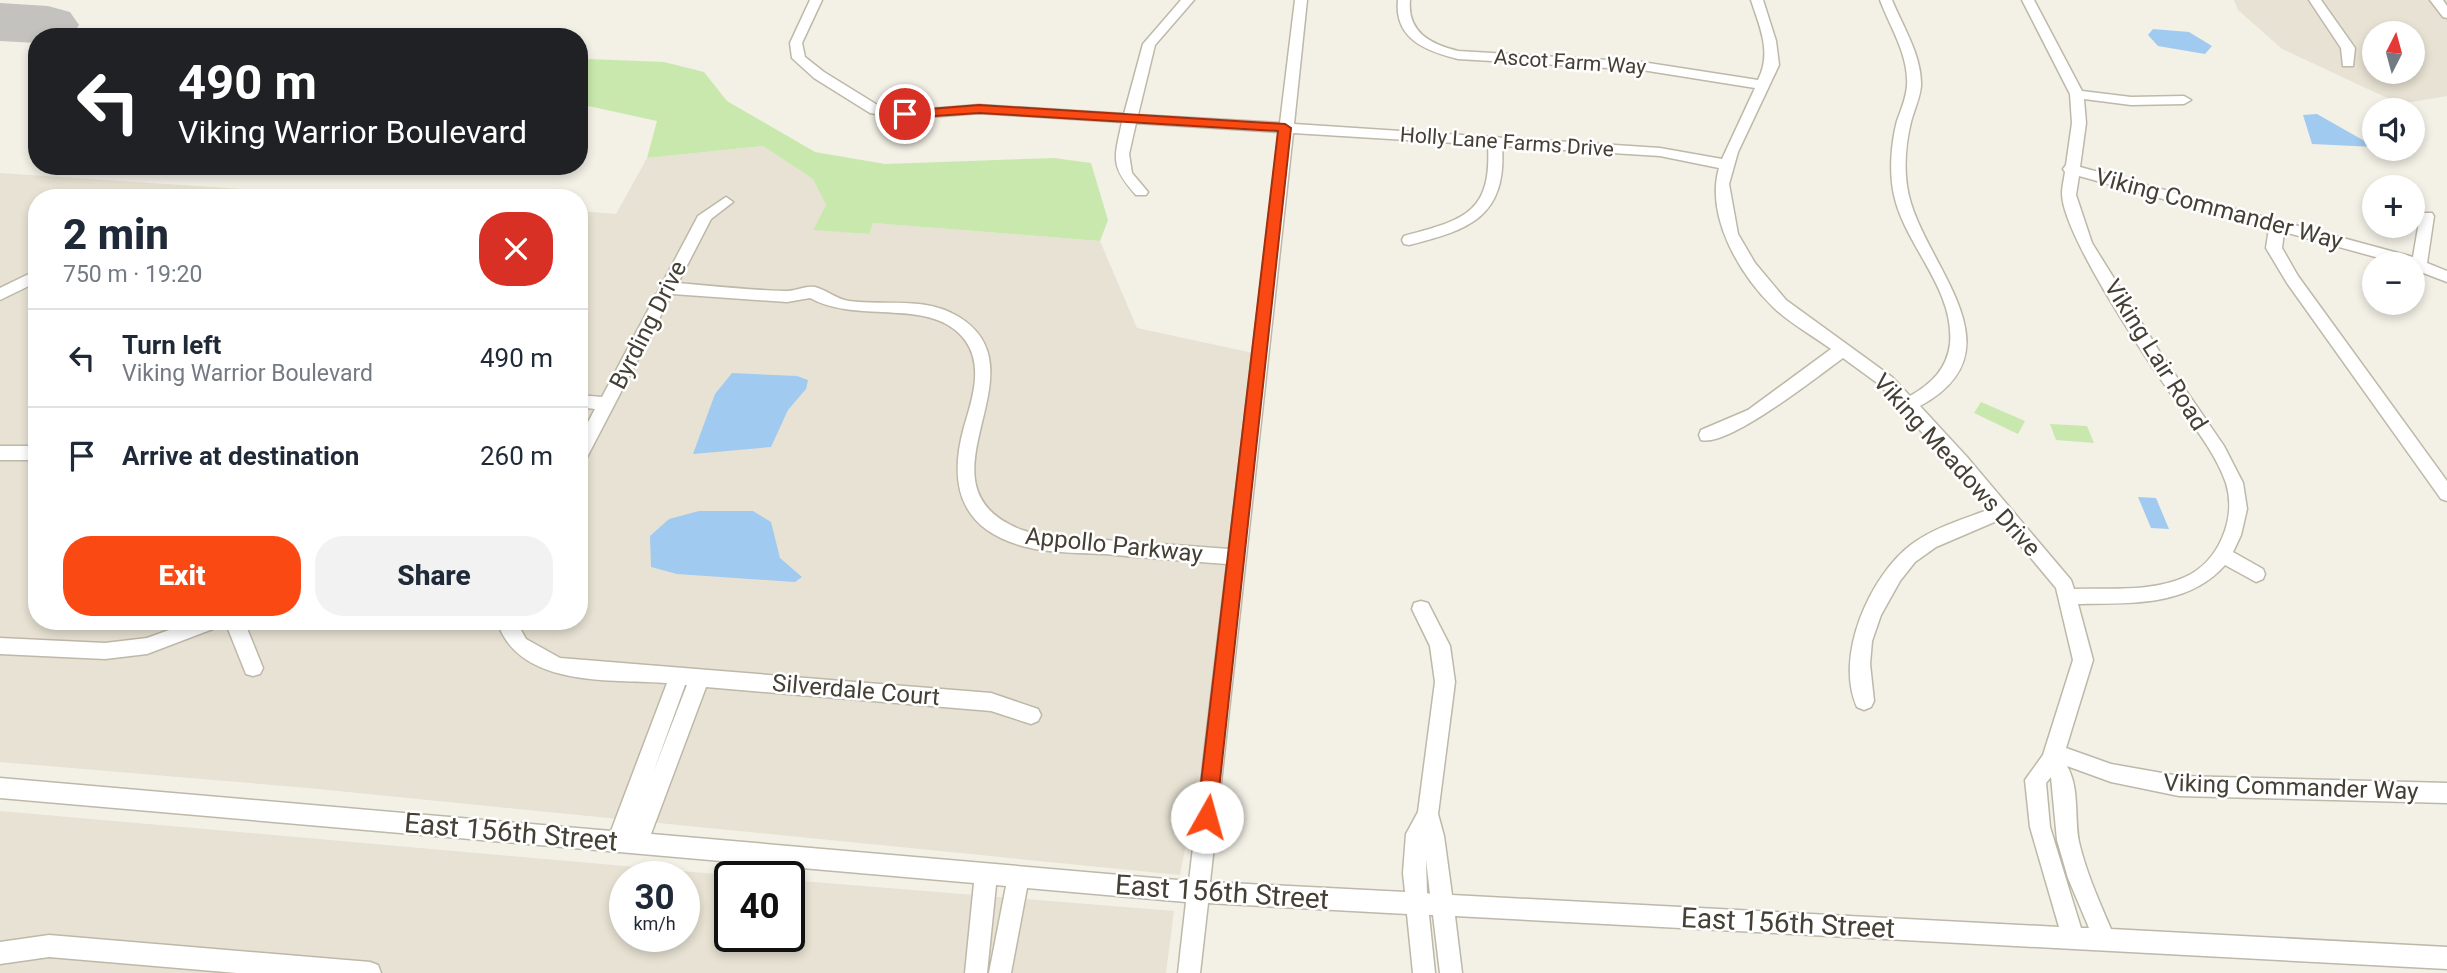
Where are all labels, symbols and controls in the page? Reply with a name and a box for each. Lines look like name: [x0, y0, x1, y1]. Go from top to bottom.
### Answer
north arrow: [2362, 21, 2426, 84]
map controls: [2362, 21, 2425, 315]
street label: Ascot Farm Way: [1493, 45, 1647, 79]
text: 490 m: [178, 54, 317, 111]
icon: left: [63, 56, 154, 147]
pin: [875, 84, 935, 144]
icon: arrive: [886, 95, 924, 133]
button: sound: [2362, 98, 2425, 161]
text: Viking Warrior Boulevard: [178, 113, 527, 151]
street label: Holly Lane Farms Drive: [1399, 123, 1615, 161]
street label: Viking Commander Way: [2092, 162, 2346, 256]
button: +: [2362, 175, 2425, 238]
text: 2 min: [63, 210, 169, 259]
button: close: [479, 212, 553, 286]
button: −: [2362, 252, 2425, 315]
street label: Byrding Drive: [604, 256, 692, 394]
text: 750 m · 19:20: [63, 261, 202, 288]
street label: Viking Lair Road: [2098, 274, 2214, 436]
text: Turn left: [122, 330, 221, 360]
icon: left: [63, 339, 101, 377]
text: 490 m: [480, 343, 553, 373]
text: Viking Warrior Boulevard: [122, 360, 373, 387]
street label: Viking Meadows Drive: [1868, 368, 2046, 562]
icon: arrive: [63, 437, 101, 475]
text: Arrive at destination: [122, 441, 359, 471]
text: 260 m: [480, 441, 553, 471]
street label: Appollo Parkway: [1024, 522, 1205, 568]
button: Exit: [63, 536, 301, 616]
button: Share: [315, 536, 553, 616]
street label: Silverdale Court: [771, 669, 941, 711]
street label: Viking Commander Way: [2163, 769, 2420, 805]
position arrow: [1170, 780, 1244, 854]
street label: East 156th Street: [403, 806, 619, 858]
speed limit sign: 40: [714, 861, 805, 952]
street label: East 156th Street: [1114, 868, 1330, 916]
text: 30: [634, 877, 675, 918]
street label: East 156th Street: [1680, 901, 1896, 945]
text: km/h: [633, 913, 676, 934]

